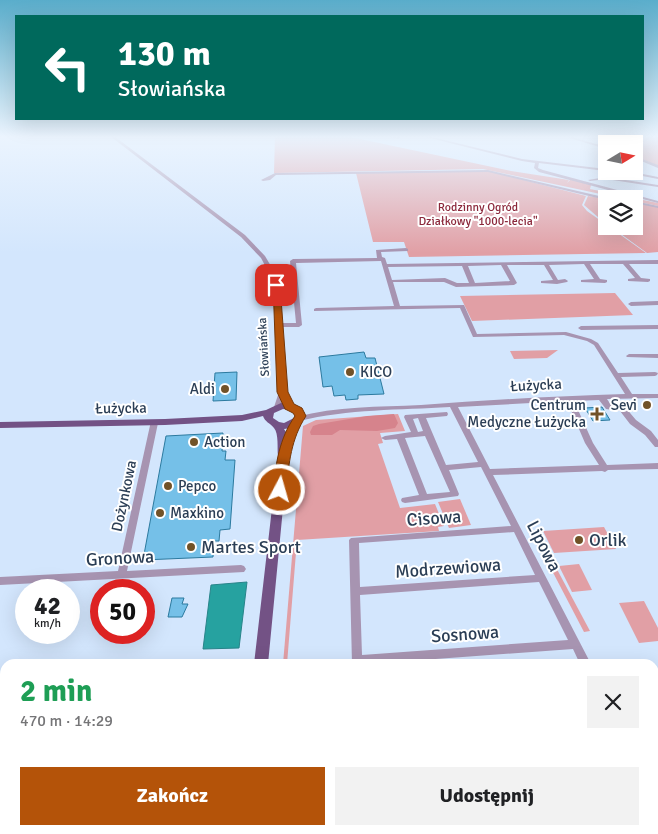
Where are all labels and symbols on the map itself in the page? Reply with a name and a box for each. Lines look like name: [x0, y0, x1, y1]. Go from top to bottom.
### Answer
north arrow: [598, 135, 642, 180]
park label: Rodzinny Ogród Działkowy "1000-lecia": [418, 200, 538, 229]
pin: [255, 264, 297, 306]
street label: Słowiańska: [255, 317, 273, 377]
place label: KICO: [360, 363, 392, 381]
marker: KICO: [344, 366, 356, 378]
street label: Łużycka: [510, 375, 562, 395]
place label: Aldi: [190, 380, 215, 398]
marker: Aldi: [219, 383, 231, 395]
place label: Centrum Medyczne Łużycka: [467, 396, 586, 431]
place label: Sevi: [611, 396, 637, 414]
street label: Łużycka: [95, 399, 147, 417]
marker: Sevi: [641, 399, 653, 411]
marker: Centrum Medyczne Łużycka: [590, 407, 604, 421]
place label: Action: [204, 433, 246, 451]
marker: Action: [188, 436, 200, 448]
street label: Dożynkowa: [108, 459, 140, 533]
position arrow: [253, 463, 305, 515]
place label: Pepco: [178, 477, 217, 495]
marker: Pepco: [162, 480, 174, 492]
place label: Maxkino: [170, 504, 224, 522]
street label: Cisowa: [406, 505, 462, 531]
marker: Maxkino: [154, 507, 166, 519]
street label: Lipowa: [522, 517, 566, 575]
place label: Orlik: [589, 529, 627, 551]
marker: Orlik: [573, 534, 585, 546]
place label: Martes Sport: [201, 536, 301, 558]
marker: Martes Sport: [185, 541, 197, 553]
street label: Gronowa: [85, 545, 155, 571]
street label: Modrzewiowa: [394, 553, 502, 583]
speed limit sign: 50: [90, 579, 155, 644]
street label: Sosnowa: [430, 621, 500, 647]

